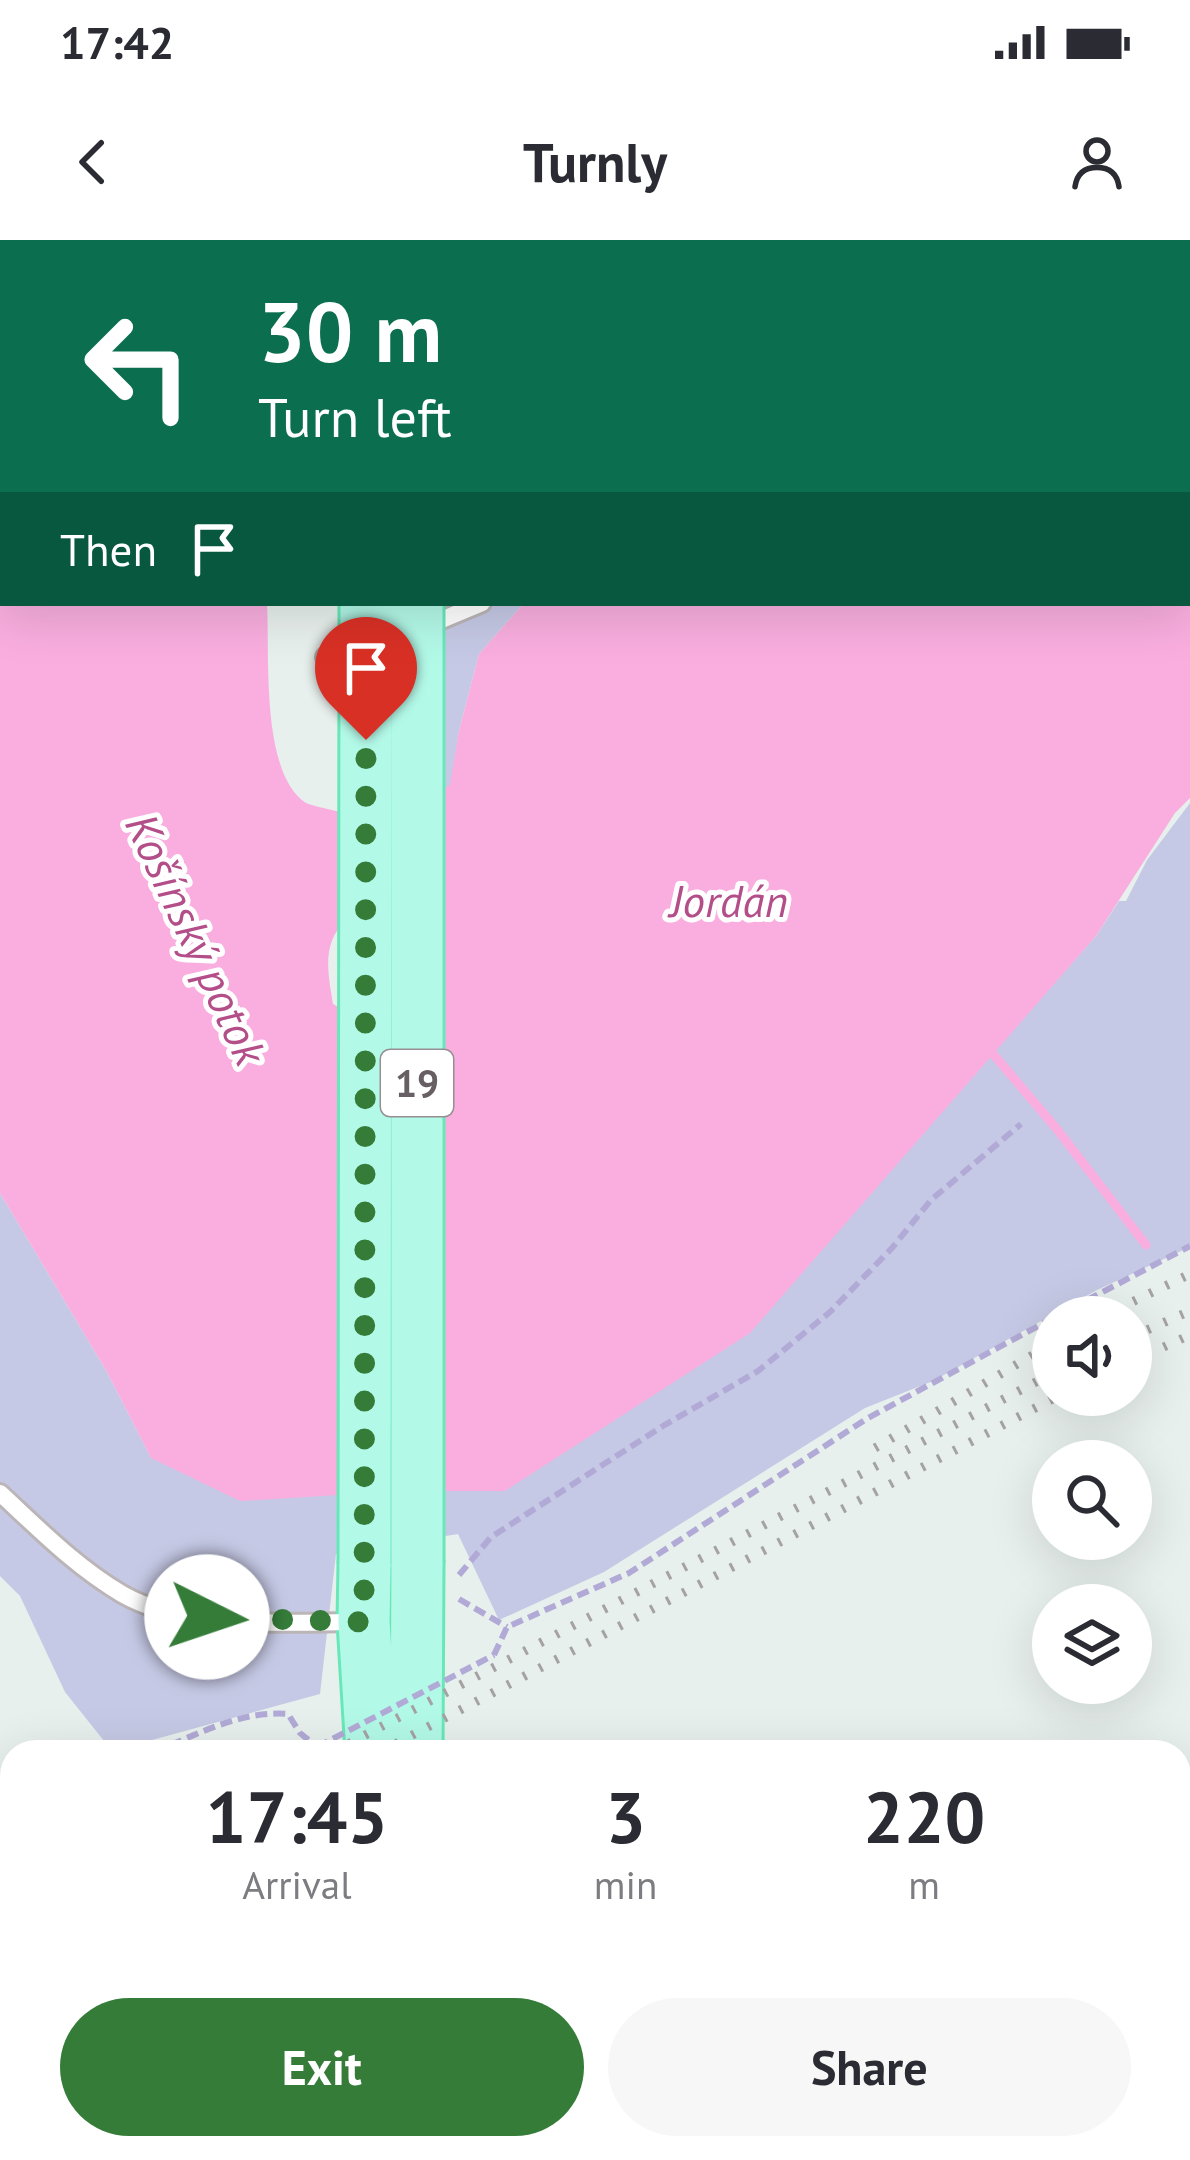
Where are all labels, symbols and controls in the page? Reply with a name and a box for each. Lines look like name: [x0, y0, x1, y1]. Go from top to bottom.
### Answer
text: 17:42: [60, 13, 174, 71]
text: Turnly: [523, 127, 667, 197]
icon: back: [60, 129, 126, 195]
icon: person: [1064, 129, 1130, 195]
text: 30 m: [258, 276, 442, 385]
icon: left: [60, 288, 216, 444]
text: Turn left: [258, 382, 452, 452]
icon: arrive: [181, 516, 247, 582]
text: Then: [60, 520, 157, 578]
pin: [315, 617, 417, 740]
icon: arrive: [333, 635, 399, 701]
water label: Košínský potok: [113, 804, 281, 1075]
water label: Jordán: [667, 871, 788, 929]
road number: 19: [381, 1050, 453, 1116]
map controls: [1032, 1296, 1152, 1704]
button: sound: [1032, 1296, 1152, 1416]
button: search: [1032, 1440, 1152, 1560]
position arrow: [144, 1554, 270, 1680]
button: layers: [1032, 1584, 1152, 1704]
text: 17:45: [206, 1770, 388, 1863]
text: 3: [605, 1770, 646, 1863]
text: 220: [863, 1770, 985, 1863]
text: Arrival: [242, 1859, 352, 1910]
text: min: [594, 1859, 657, 1910]
text: m: [908, 1859, 940, 1910]
button: Exit: [60, 1998, 584, 2136]
button: Share: [608, 1998, 1131, 2136]

